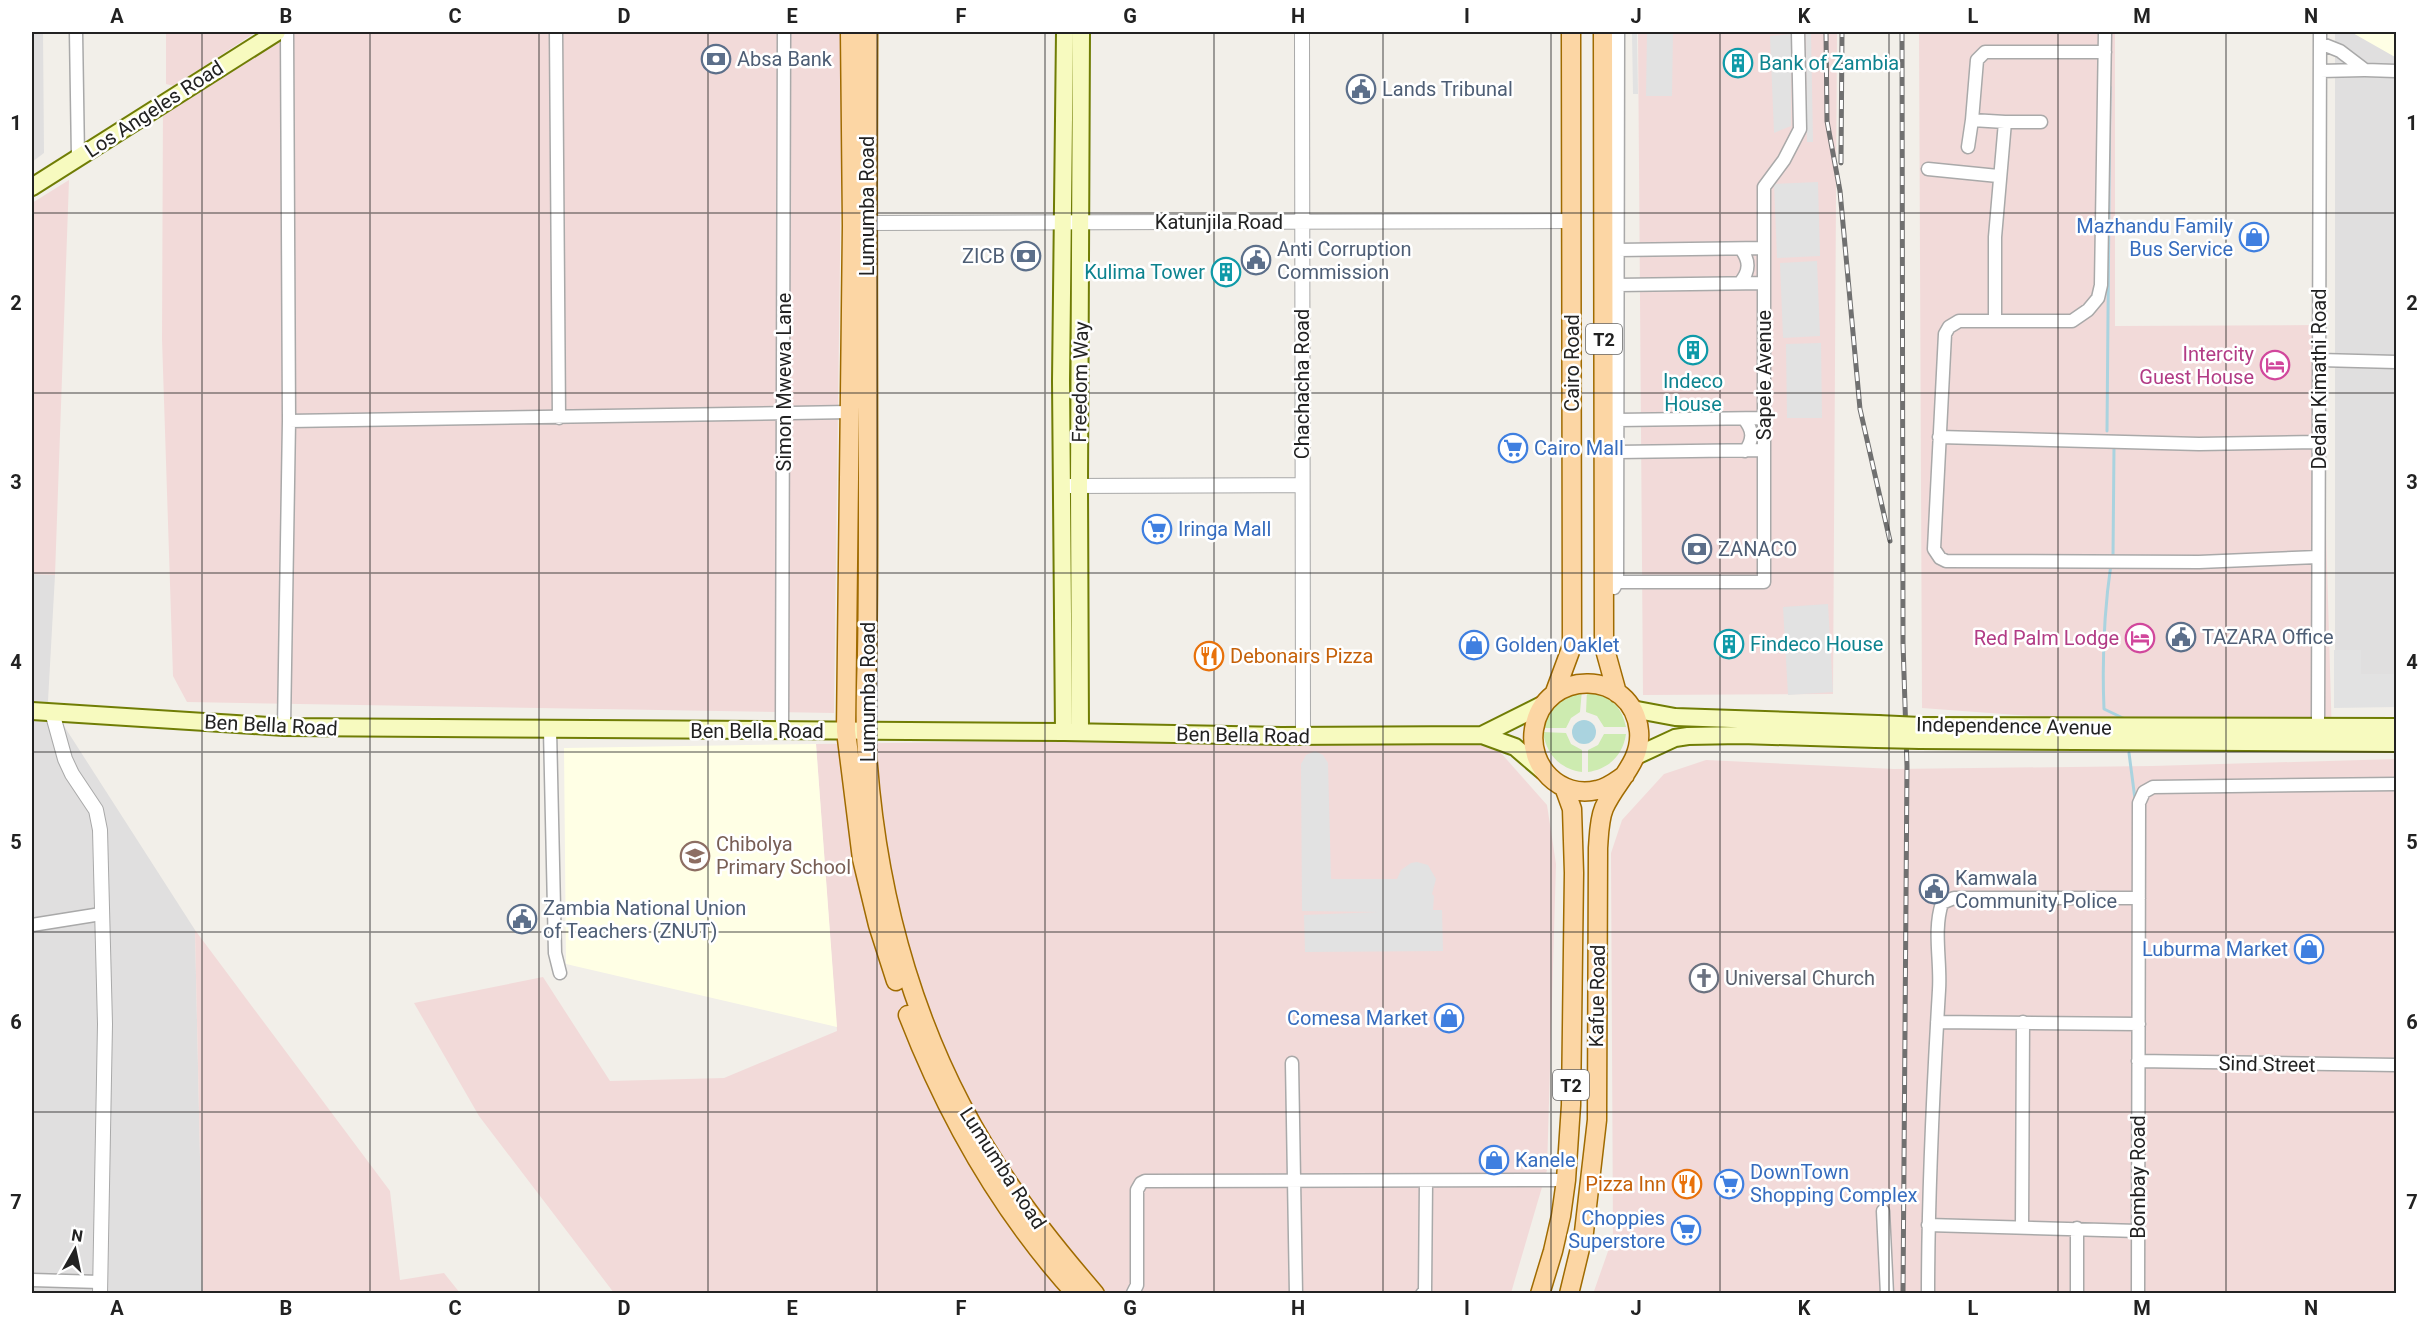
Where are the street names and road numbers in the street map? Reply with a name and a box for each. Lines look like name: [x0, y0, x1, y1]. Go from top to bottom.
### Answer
street label: Los Angeles Road: [80, 55, 228, 163]
street label: Lumumba Road: [855, 136, 879, 276]
street label: Katunjila Road: [1155, 210, 1283, 234]
street label: Dedan Kimathi Road: [2307, 289, 2331, 470]
street label: Simon Mwewa Lane: [772, 293, 796, 471]
street label: Chachacha Road: [1290, 309, 1314, 459]
street label: Sapele Avenue: [1752, 310, 1776, 440]
street label: Cairo Road: [1560, 314, 1584, 412]
street label: Freedom Way: [1067, 321, 1093, 443]
road number: T2: [1586, 324, 1622, 354]
street label: Lumumba Road: [856, 622, 880, 762]
street label: Ben Bella Road: [204, 710, 338, 740]
street label: Independence Avenue: [1916, 712, 2112, 740]
street label: Ben Bella Road: [690, 719, 824, 743]
street label: Ben Bella Road: [1176, 722, 1310, 748]
street label: Kafue Road: [1584, 944, 1610, 1048]
street label: Sind Street: [2218, 1051, 2316, 1077]
road number: T2: [1553, 1070, 1589, 1100]
street label: Lumumba Road: [955, 1103, 1051, 1233]
street label: Bombay Road: [2126, 1115, 2150, 1239]

